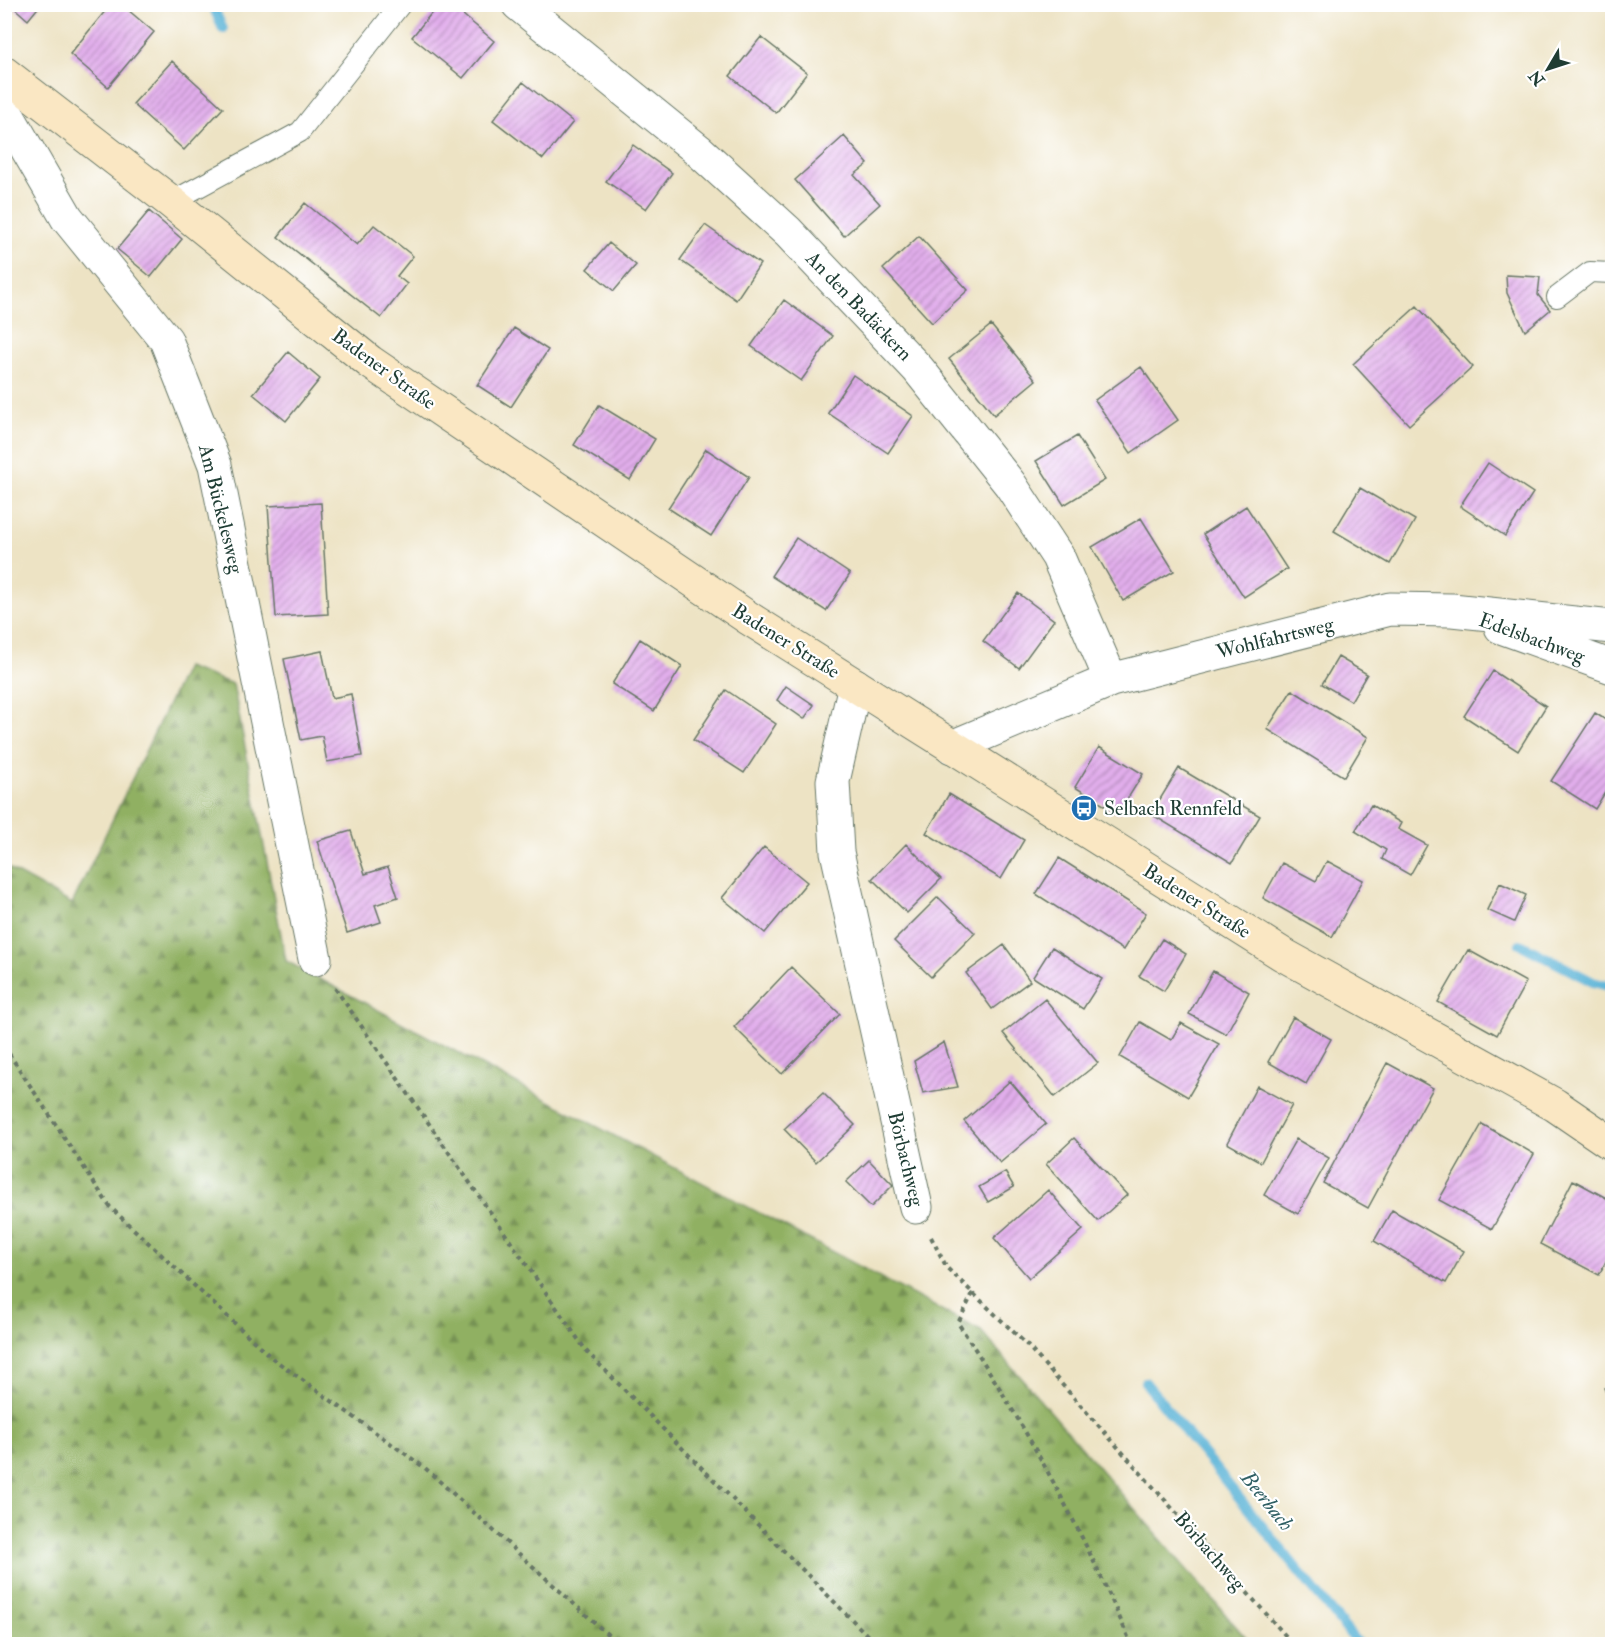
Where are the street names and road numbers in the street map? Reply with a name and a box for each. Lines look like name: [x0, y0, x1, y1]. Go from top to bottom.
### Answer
street label: An den Badäckern: [800, 245, 918, 366]
street label: Badener Straße: [327, 323, 441, 415]
street label: Am Bückelesweg: [193, 441, 249, 577]
street label: Badener Straße: [728, 598, 844, 684]
street label: Edelsbachweg: [1475, 607, 1590, 669]
street label: Wohlfahrtsweg: [1213, 611, 1337, 665]
street label: Badener Straße: [1139, 858, 1255, 944]
street label: Börbachweg: [882, 1109, 930, 1210]
street label: Börbachweg: [1169, 1506, 1252, 1597]

